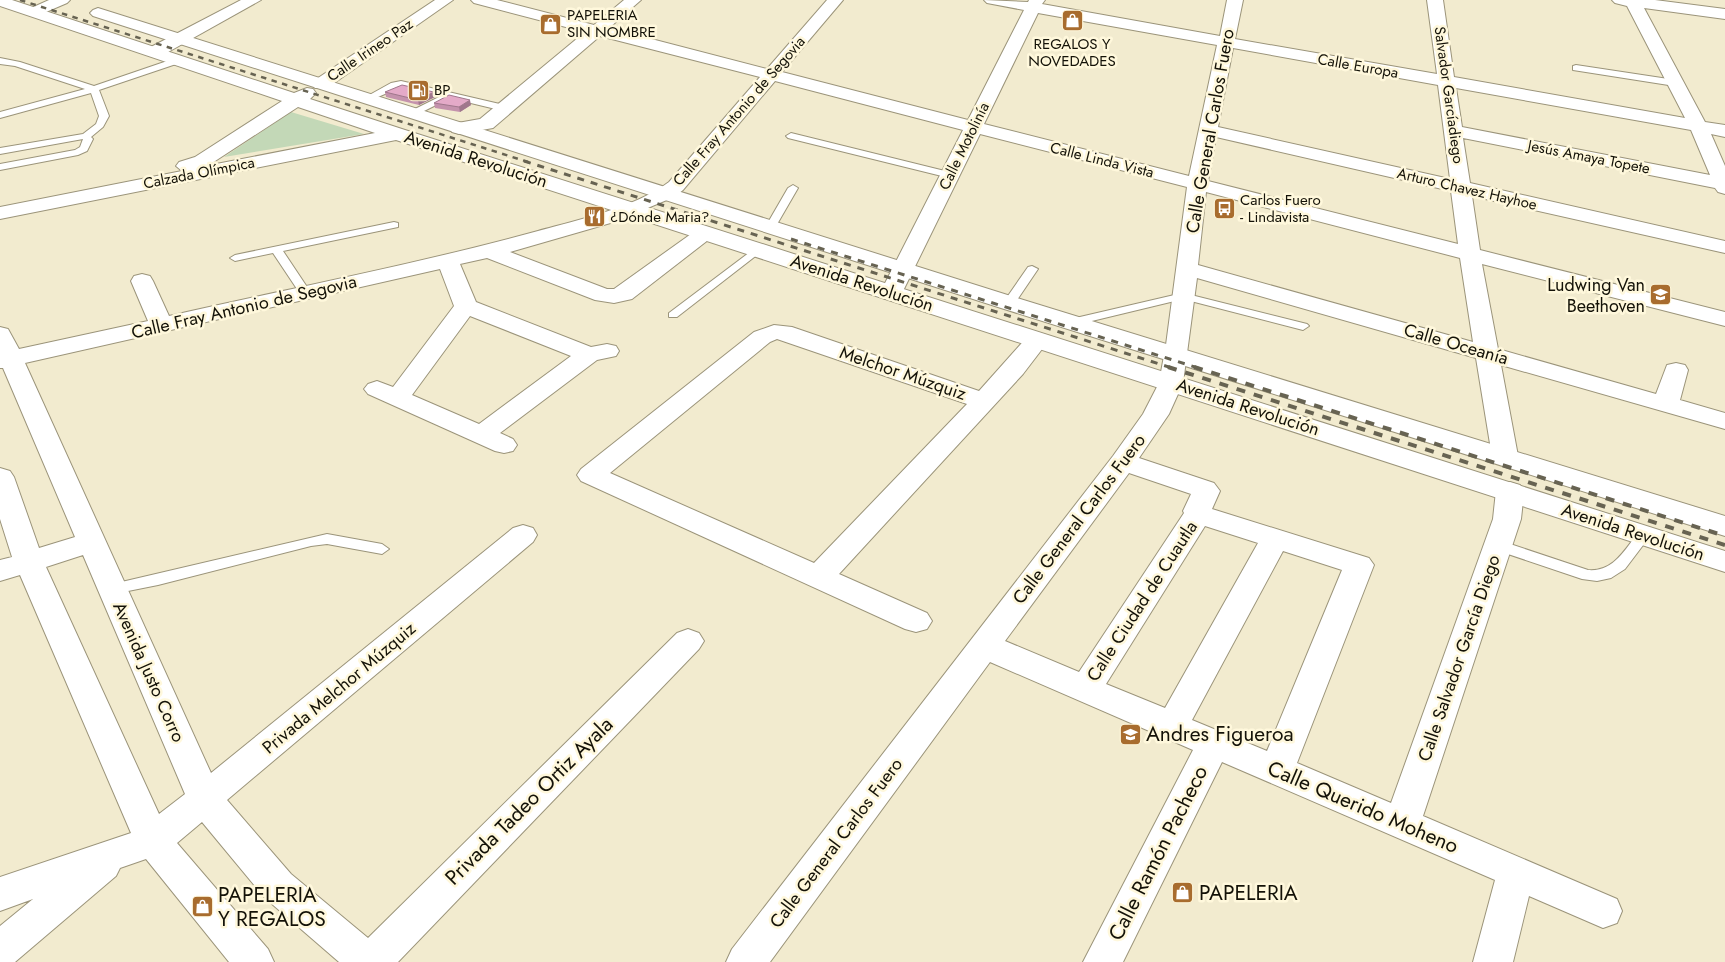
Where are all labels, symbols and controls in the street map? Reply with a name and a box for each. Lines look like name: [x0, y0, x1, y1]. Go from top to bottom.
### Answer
place label: PAPELERIA SIN NOMBRE: [567, 4, 656, 43]
shop icon: REGALOS Y NOVEDADES: [1060, 9, 1084, 33]
shop icon: PAPELERIA SIN NOMBRE: [539, 12, 563, 36]
street label: Calle Irineo Paz: [323, 13, 417, 87]
street label: Salvador Garcíadiego: [1429, 25, 1469, 165]
street label: Calle General Carlos Fuero: [1179, 27, 1241, 235]
street label: Calle Fray Antonio de Segovia: [668, 31, 810, 191]
place label: REGALOS Y NOVEDADES: [1028, 33, 1116, 72]
street label: Calle Europa: [1316, 48, 1400, 84]
fuel station icon: BP: [406, 78, 430, 102]
place label: BP: [434, 79, 451, 101]
street label: Calle Motolinía: [933, 98, 995, 194]
street label: Avenida Revolución: [401, 124, 551, 194]
street label: Jesús Amaya Topete: [1524, 134, 1652, 180]
street label: Calle Linda Vista: [1048, 136, 1156, 184]
street label: Calzada Olímpica: [141, 151, 257, 195]
street label: Arturo Chavez Hayhoe: [1395, 162, 1539, 216]
place label: Carlos Fuero - Lindavista: [1240, 189, 1321, 228]
bus stop icon: Carlos Fuero - Lindavista: [1212, 197, 1236, 221]
restaurant icon: ¿Dónde Maria?: [582, 205, 606, 229]
place label: ¿Dónde Maria?: [610, 206, 709, 228]
street label: Avenida Revolución: [787, 248, 937, 318]
street label: Calle Fray Antonio de Segovia: [129, 268, 359, 346]
place label: Ludwing Van Beethoven: [1547, 272, 1645, 319]
school or university icon: Ludwing Van Beethoven: [1649, 283, 1673, 307]
street label: Calle Oceanía: [1401, 317, 1511, 371]
street label: Melchor Múzquiz: [836, 339, 970, 407]
street label: Avenida Revolución: [1173, 372, 1323, 442]
street label: Calle General Carlos Fuero: [1006, 428, 1152, 610]
street label: Avenida Revolución: [1558, 497, 1708, 567]
street label: Calle Ciudad de Cuautla: [1080, 516, 1204, 686]
street label: Calle Salvador García Diego: [1411, 551, 1507, 765]
street label: Avenida Justo Corro: [106, 598, 192, 746]
street label: Privada Melchor Múzquiz: [257, 615, 422, 760]
street label: Privada Tadeo Ortiz Ayala: [438, 710, 620, 892]
place label: Andres Figueroa: [1146, 719, 1294, 749]
school or university icon: Andres Figueroa: [1118, 722, 1142, 746]
street label: Calle General Carlos Fuero: [763, 752, 909, 934]
street label: Calle Querido Moheno: [1263, 753, 1463, 861]
street label: Calle Ramón Pacheco: [1101, 760, 1215, 946]
place label: PAPELERIA: [1199, 878, 1298, 908]
place label: PAPELERIA Y REGALOS: [218, 880, 326, 934]
shop icon: PAPELERIA: [1171, 881, 1195, 905]
shop icon: PAPELERIA Y REGALOS: [190, 895, 214, 919]

